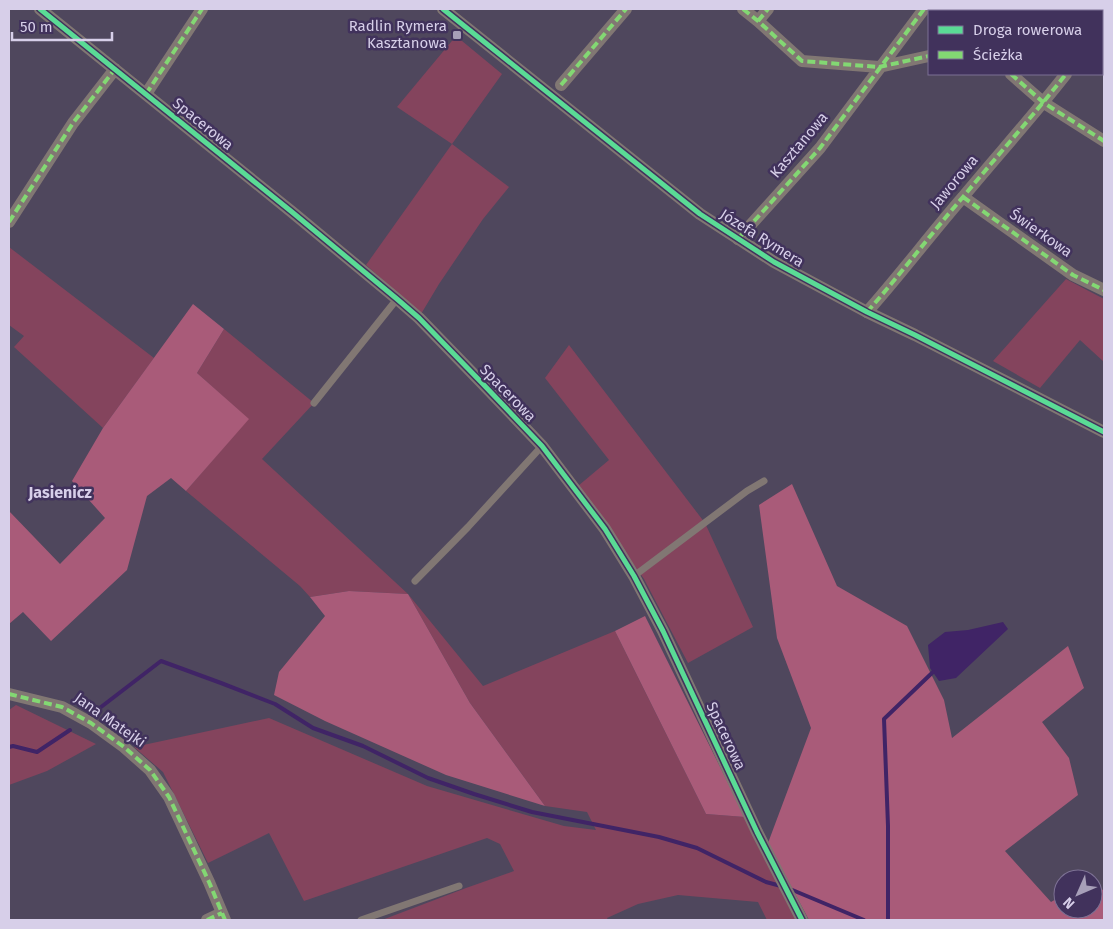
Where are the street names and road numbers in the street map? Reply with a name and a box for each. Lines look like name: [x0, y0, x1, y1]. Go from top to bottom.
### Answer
street label: Spacerowa: [169, 94, 237, 154]
street label: Kasztanowa: [766, 109, 832, 181]
street label: Jaworowa: [926, 151, 982, 213]
street label: Józefa Rymera: [717, 205, 807, 271]
street label: Świerkowa: [1006, 205, 1076, 261]
street label: Spacerowa: [476, 360, 540, 426]
street label: Jana Matejki: [71, 689, 149, 751]
street label: Spacerowa: [702, 699, 750, 773]

